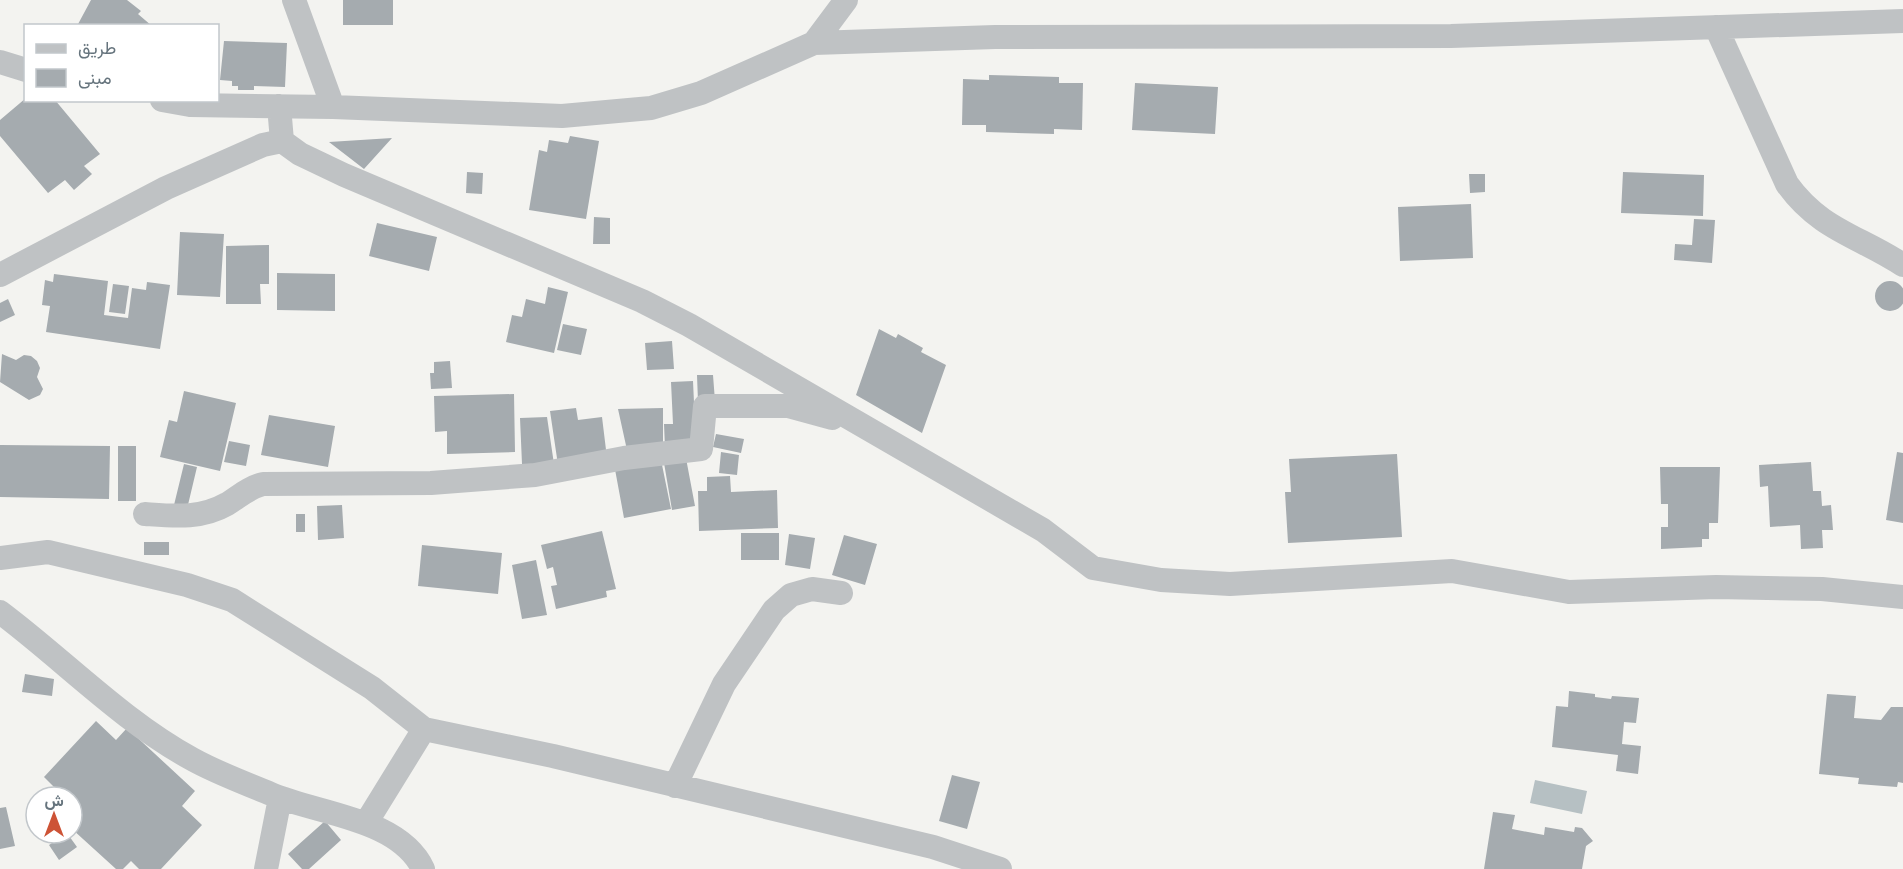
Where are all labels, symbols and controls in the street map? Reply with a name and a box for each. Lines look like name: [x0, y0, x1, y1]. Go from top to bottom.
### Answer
legend: [24, 24, 219, 102]
text: طريق: [78, 36, 116, 59]
text: مبنى: [78, 66, 112, 89]
north arrow: [24, 785, 84, 845]
text: ش: [44, 790, 64, 810]

